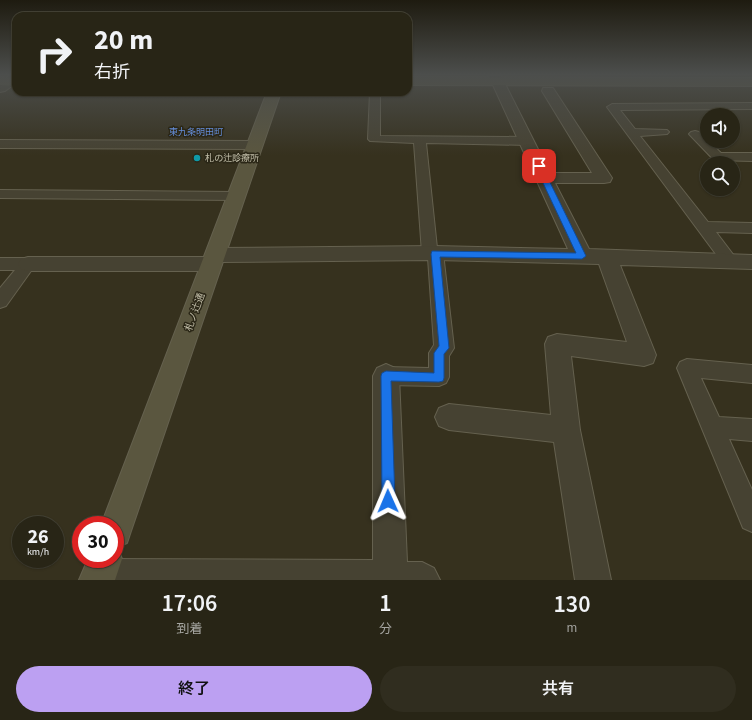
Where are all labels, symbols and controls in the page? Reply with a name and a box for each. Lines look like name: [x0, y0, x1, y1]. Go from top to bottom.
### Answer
text: 20 m: [94, 20, 153, 60]
icon: right: [28, 28, 80, 80]
text: 右折: [94, 60, 130, 85]
map controls: [700, 108, 740, 196]
button: sound: [700, 108, 740, 148]
district label: 東九条明田町: [169, 126, 223, 139]
pin: [522, 149, 556, 183]
place label: 札の辻診療所: [205, 152, 259, 165]
marker: 札の辻診療所: [192, 153, 202, 163]
icon: arrive: [528, 155, 550, 177]
button: search: [700, 156, 740, 196]
street label: 札ノ辻通: [182, 291, 208, 333]
position arrow: [367, 480, 409, 522]
speed limit sign: 30: [72, 516, 124, 568]
text: 26: [27, 523, 49, 551]
text: km/h: [27, 545, 49, 559]
text: 17:06: [162, 586, 217, 621]
text: 1: [379, 586, 392, 621]
text: 130: [554, 587, 590, 622]
text: m: [567, 619, 577, 637]
text: 到着: [176, 620, 202, 638]
text: 分: [379, 620, 392, 638]
button: 終了: [16, 666, 372, 712]
button: 共有: [380, 666, 736, 712]

